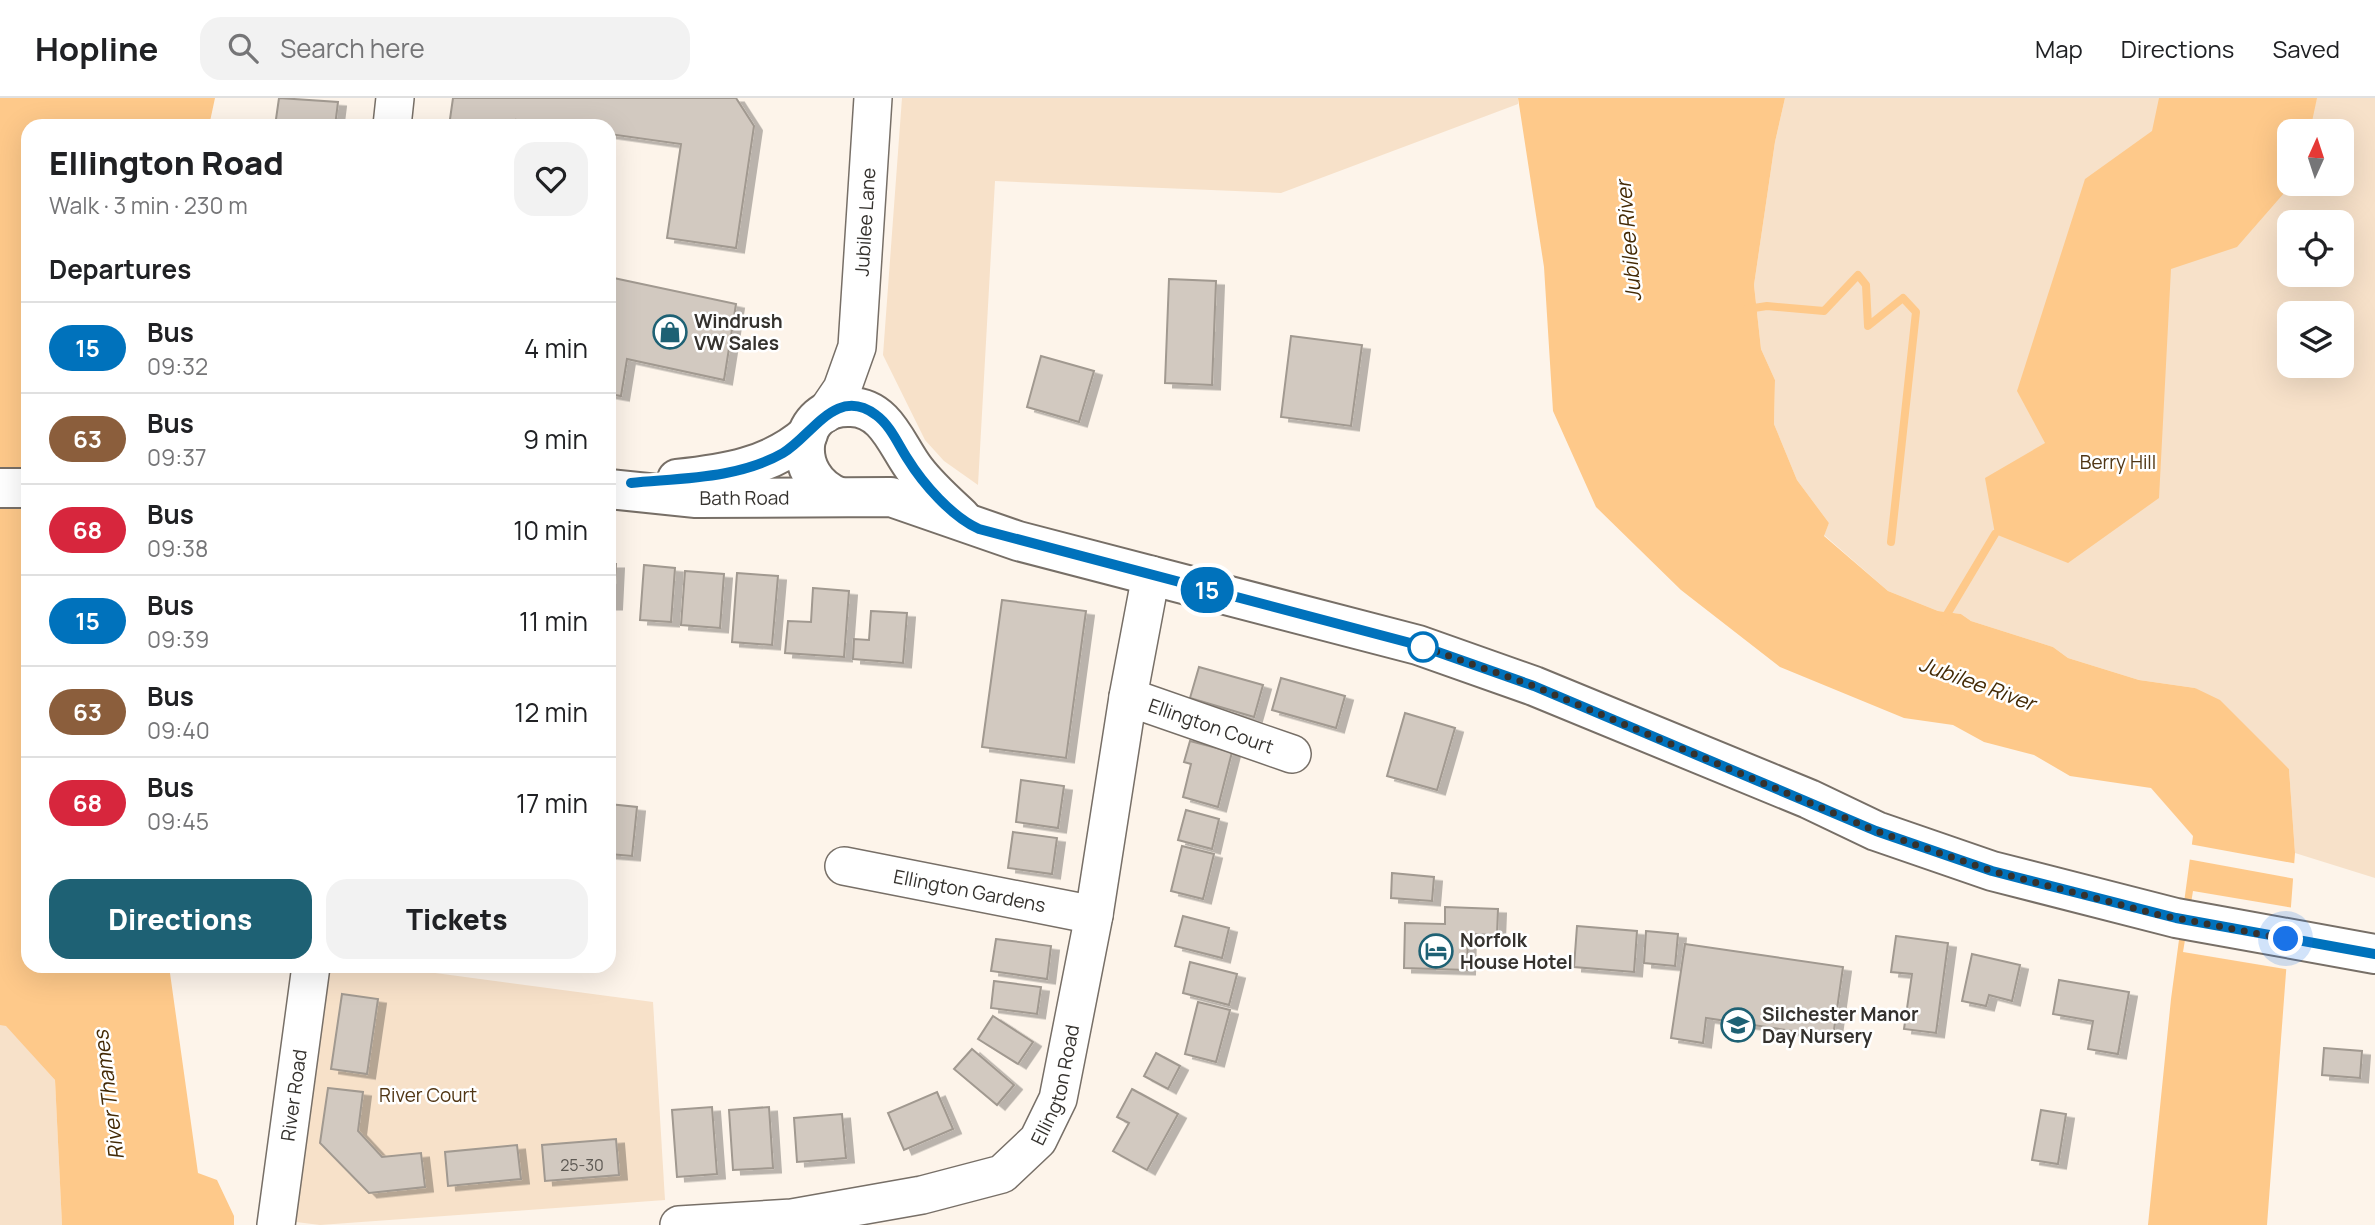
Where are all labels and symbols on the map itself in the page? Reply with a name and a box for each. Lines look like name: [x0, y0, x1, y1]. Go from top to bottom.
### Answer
north arrow: [2277, 119, 2354, 196]
street label: Jubilee Lane: [849, 167, 881, 277]
water label: Jubilee River: [1609, 177, 1647, 303]
place label: Windrush VW Sales: [694, 308, 783, 356]
shop icon: Windrush VW Sales: [651, 313, 689, 351]
park label: Berry Hill: [2080, 449, 2156, 475]
street label: Bath Road: [699, 485, 790, 511]
line badge: 15: [1176, 567, 1238, 613]
unlabelled marker: [1408, 632, 1438, 662]
water label: Jubilee River: [1915, 649, 2041, 718]
street label: Ellington Court: [1145, 692, 1277, 760]
street label: Ellington Gardens: [891, 863, 1048, 918]
your location: [2268, 921, 2303, 956]
place label: Norfolk House Hotel: [1460, 927, 1573, 975]
hotel icon: Norfolk House Hotel: [1417, 932, 1455, 970]
place label: Silchester Manor Day Nursery: [1762, 1001, 1919, 1049]
school or university icon: Silchester Manor Day Nursery: [1719, 1006, 1757, 1044]
street label: Ellington Road: [1024, 1022, 1085, 1149]
water label: River Thames: [86, 1027, 130, 1161]
street label: River Road: [274, 1048, 313, 1143]
park label: River Court: [379, 1082, 477, 1108]
house number: 25-30: [560, 1154, 604, 1176]

